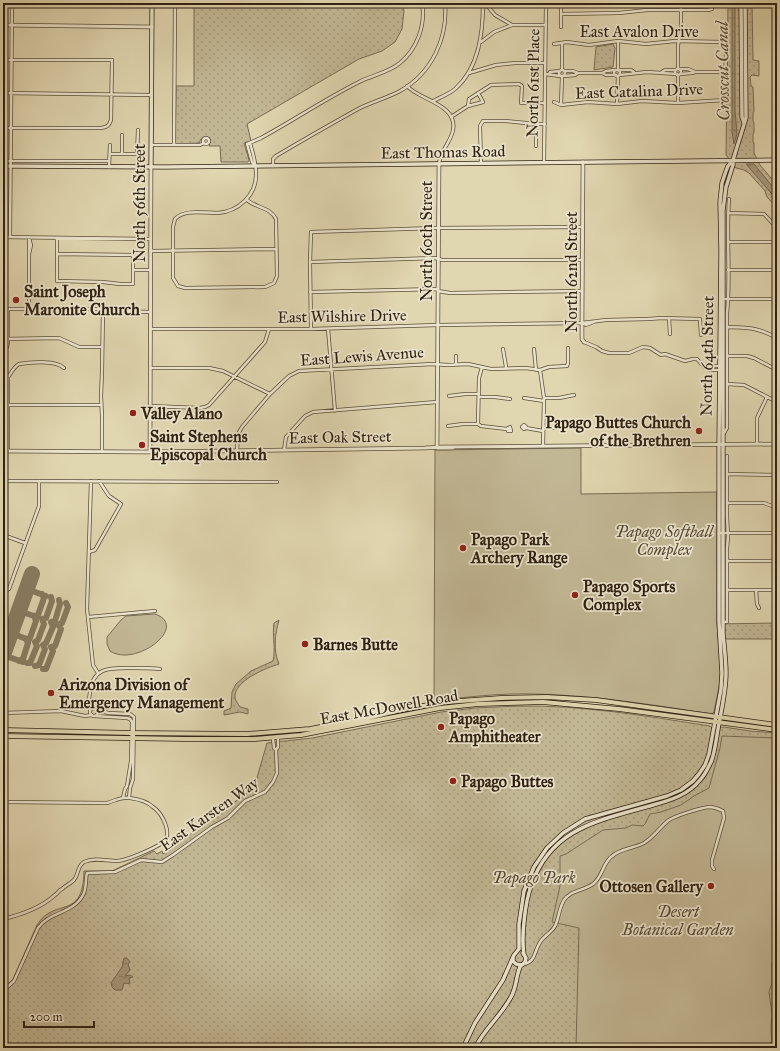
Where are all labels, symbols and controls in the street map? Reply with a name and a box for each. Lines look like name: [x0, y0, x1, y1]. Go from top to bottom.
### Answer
water label: Crosscut Canal: [712, 20, 734, 121]
street label: East Avalon Drive: [579, 22, 699, 41]
street label: North 61st Place: [523, 28, 543, 137]
street label: East Catalina Drive: [575, 79, 704, 103]
street label: East Thomas Road: [381, 141, 505, 163]
street label: North 56th Street: [130, 143, 149, 262]
street label: North 60th Street: [417, 180, 436, 301]
street label: North 62nd Street: [562, 211, 581, 333]
place label: Saint Joseph Maronite Church: [24, 282, 140, 319]
marker: Saint Joseph Maronite Church: [11, 295, 21, 305]
street label: North 64th Street: [696, 295, 718, 416]
street label: East Wilshire Drive: [277, 305, 407, 327]
street label: East Lewis Avenue: [300, 342, 425, 370]
place label: Valley Alano: [140, 404, 222, 424]
marker: Valley Alano: [128, 408, 138, 418]
place label: Papago Buttes Church of the Brethren: [545, 413, 691, 450]
marker: Papago Buttes Church of the Brethren: [694, 426, 704, 436]
place label: Saint Stephens Episcopal Church: [150, 427, 267, 465]
street label: East Oak Street: [288, 427, 392, 447]
marker: Saint Stephens Episcopal Church: [137, 440, 147, 450]
park label: Papago Softball Complex: [615, 522, 715, 560]
place label: Papago Park Archery Range: [470, 530, 568, 568]
marker: Papago Park Archery Range: [458, 543, 468, 553]
place label: Papago Sports Complex: [583, 577, 675, 615]
marker: Papago Sports Complex: [570, 590, 580, 600]
place label: Barnes Butte: [313, 635, 398, 654]
marker: Barnes Butte: [300, 639, 310, 649]
place label: Arizona Division of Emergency Management: [58, 675, 224, 713]
street label: East McDowell Road: [318, 685, 460, 729]
marker: Arizona Division of Emergency Management: [46, 688, 56, 698]
place label: Papago Amphitheater: [448, 709, 542, 747]
marker: Papago Amphitheater: [436, 722, 446, 732]
place label: Papago Buttes: [461, 772, 554, 792]
street label: East Karsten Way: [156, 773, 262, 855]
marker: Papago Buttes: [448, 776, 458, 786]
park label: Papago Park: [492, 868, 576, 888]
place label: Ottosen Gallery: [599, 877, 705, 897]
marker: Ottosen Gallery: [706, 881, 716, 891]
park label: Desert Botanical Garden: [621, 902, 734, 939]
scale bar: [24, 1003, 94, 1029]
text: 200 m: [30, 1010, 63, 1024]

